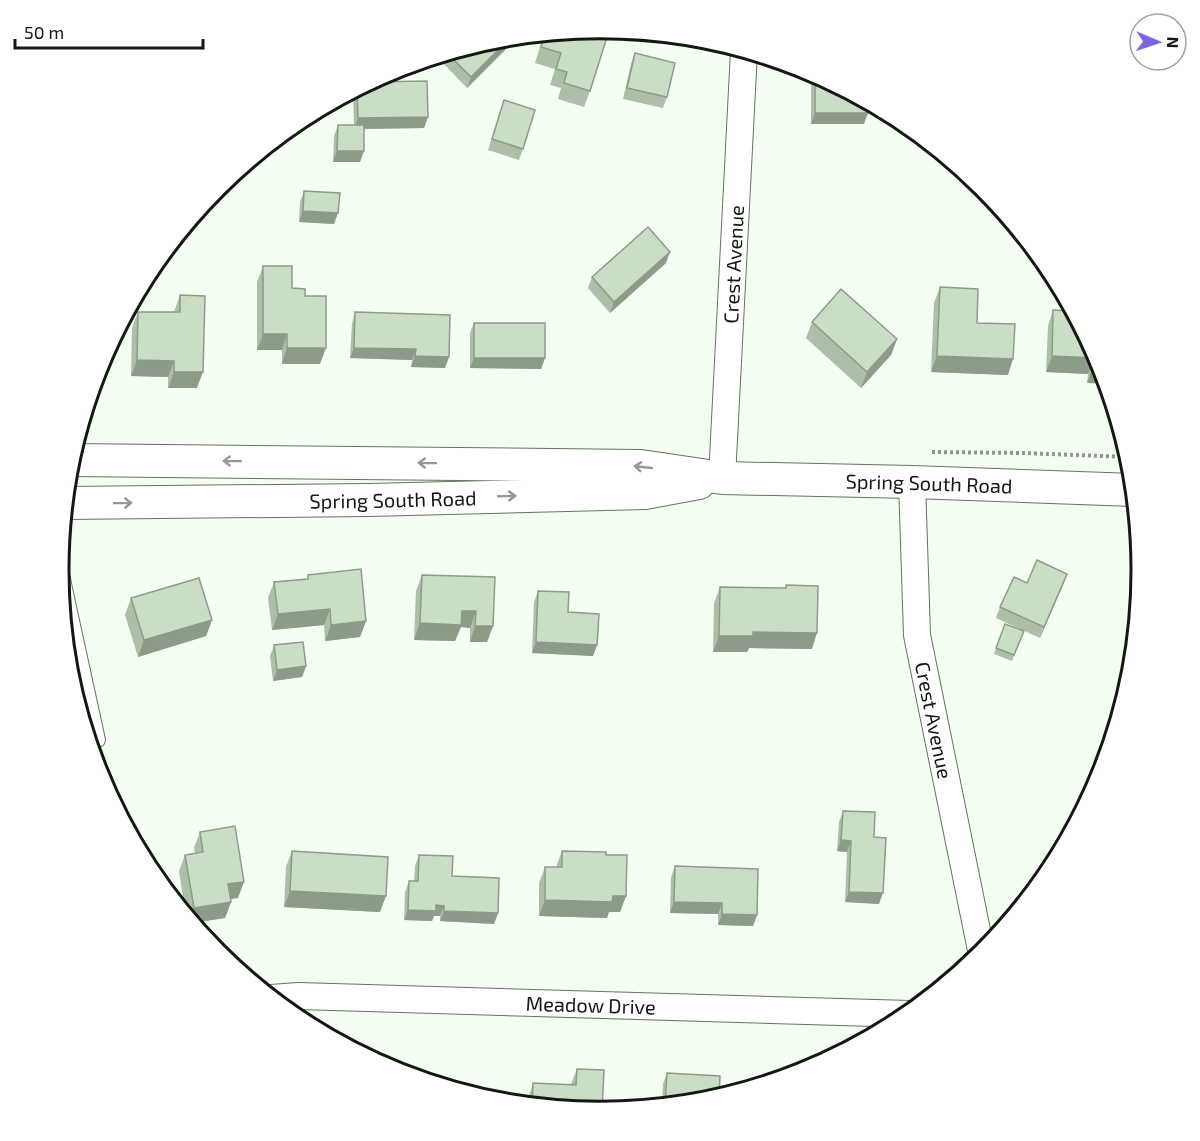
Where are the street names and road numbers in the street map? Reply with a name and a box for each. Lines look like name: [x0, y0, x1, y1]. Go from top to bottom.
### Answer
street label: Crest Avenue: [718, 204, 748, 324]
street label: Spring South Road: [845, 469, 1013, 498]
street label: Spring South Road: [309, 485, 477, 513]
street label: Crest Avenue: [911, 660, 958, 781]
street label: Meadow Drive: [525, 991, 656, 1019]

